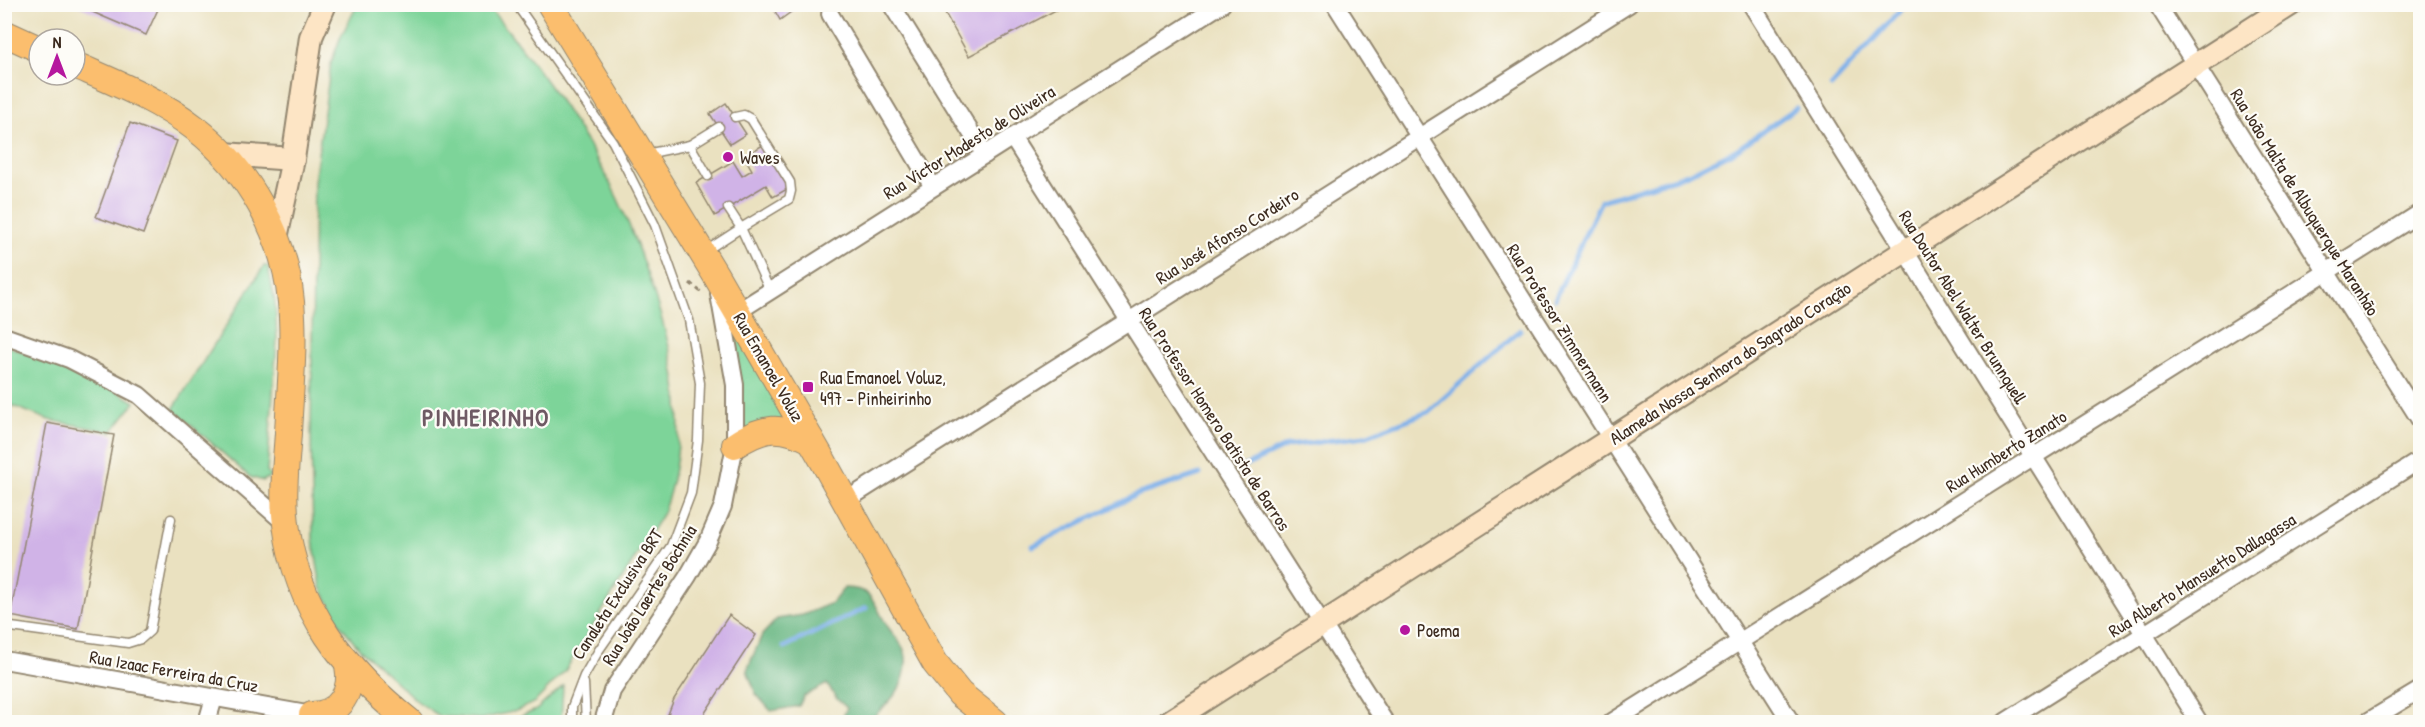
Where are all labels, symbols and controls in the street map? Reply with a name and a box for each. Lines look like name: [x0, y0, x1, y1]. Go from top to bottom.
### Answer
north arrow: [27, 27, 87, 87]
text: N: [53, 31, 62, 53]
street label: Rua Victor Modesto de Oliveira: [878, 79, 1060, 205]
street label: Rua João Malta de Albuquerque Maranhão: [2225, 84, 2385, 320]
place label: Waves: [740, 145, 780, 170]
marker: Waves: [721, 150, 735, 164]
street label: Rua José Afonso Cordeiro: [1151, 182, 1303, 290]
street label: Rua Doutor Abel Walter Brunnquell: [1893, 206, 2033, 409]
street label: Rua Professor Zimmermann: [1501, 239, 1619, 407]
street label: Alameda Nossa Senhora do Sagrado Coração: [1604, 275, 1856, 451]
street label: Rua Professor Homero Batista de Barros: [1133, 302, 1297, 536]
street label: Rua Emanoel Voluz: [728, 308, 811, 426]
place label: Rua Emanoel Voluz, 497 - Pinheirinho: [820, 365, 946, 411]
marker: Rua Emanoel Voluz, 497 - Pinheirinho: [801, 380, 815, 394]
district label: PINHEIRINHO: [422, 401, 550, 433]
street label: Rua Humberto Zanato: [1941, 404, 2071, 498]
street label: Rua Alberto Mansuetto Dallagassa: [2104, 507, 2300, 643]
street label: Rua João Laertes Bochnia: [596, 520, 702, 670]
street label: Canaleta Exclusiva BRT: [565, 523, 669, 664]
place label: Poema: [1417, 618, 1459, 643]
marker: Poema: [1398, 623, 1412, 637]
street label: Rua Izaac Ferreira da Cruz: [88, 644, 261, 698]

